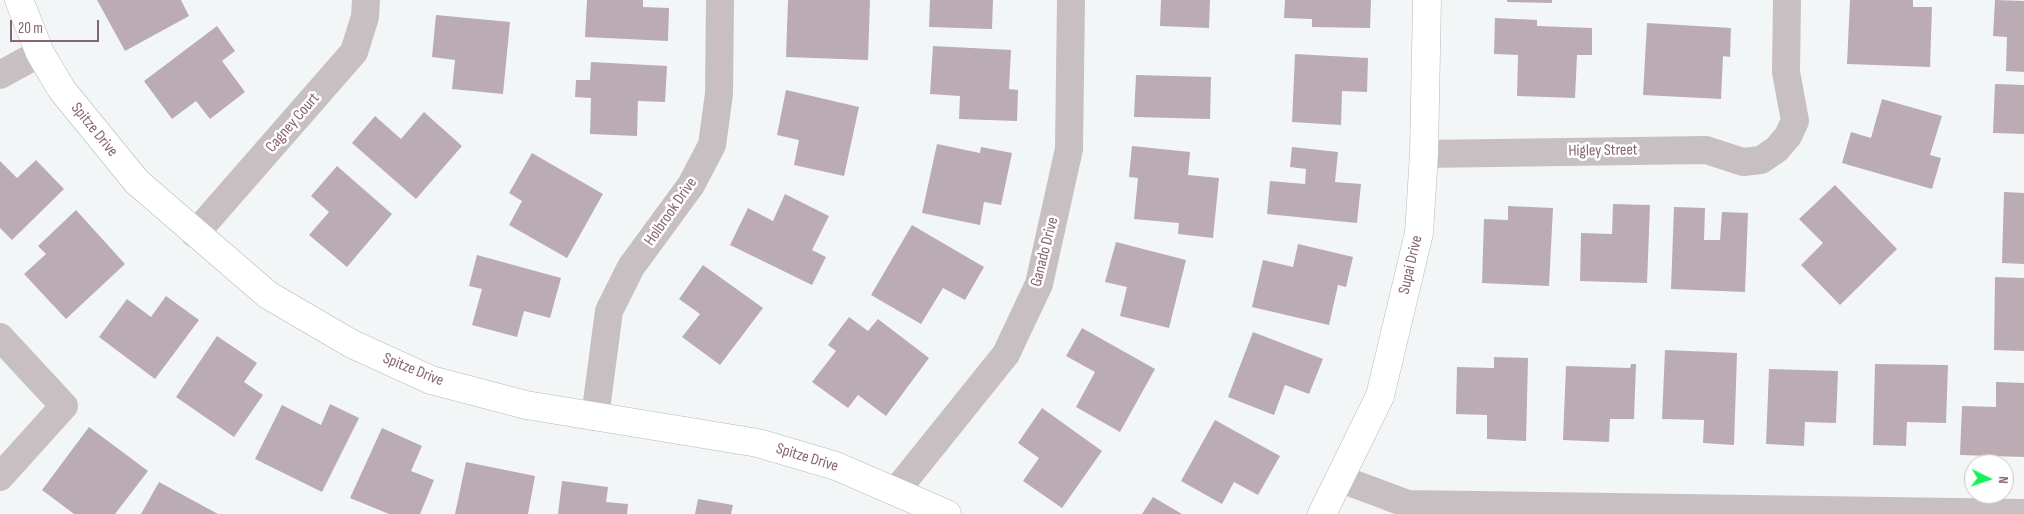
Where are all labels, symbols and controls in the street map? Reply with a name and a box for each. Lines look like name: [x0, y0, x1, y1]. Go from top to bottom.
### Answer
scale bar: [12, 10, 101, 42]
text: 20 m: [18, 19, 43, 38]
street label: Cagney Court: [262, 89, 324, 157]
street label: Spitze Drive: [66, 99, 122, 161]
street label: Higley Street: [1568, 141, 1638, 161]
street label: Holbrook Drive: [641, 174, 701, 250]
street label: Ganado Drive: [1027, 215, 1063, 289]
street label: Supai Drive: [1395, 234, 1427, 296]
street label: Spitze Drive: [380, 349, 446, 391]
street label: Spitze Drive: [774, 439, 840, 477]
north arrow: [1964, 454, 2014, 504]
text: N: [1995, 476, 2012, 484]

